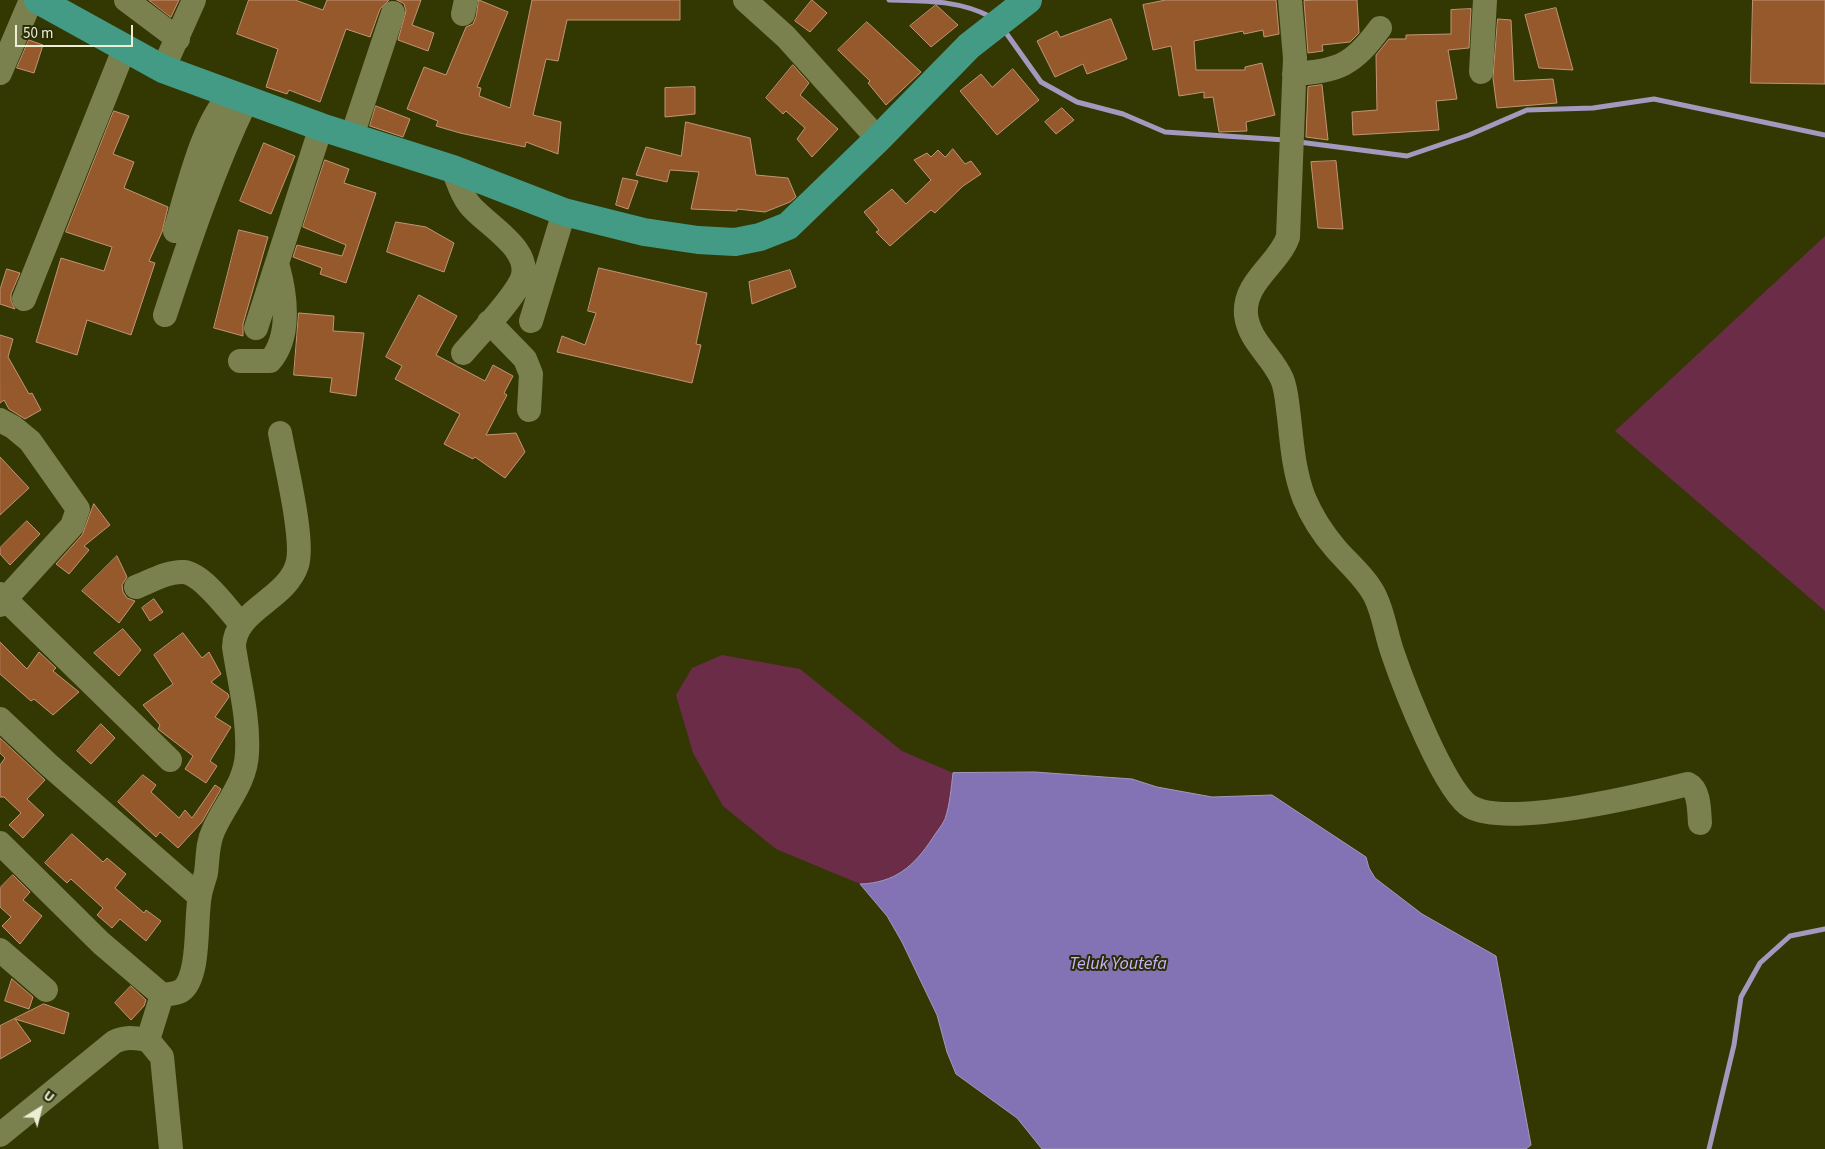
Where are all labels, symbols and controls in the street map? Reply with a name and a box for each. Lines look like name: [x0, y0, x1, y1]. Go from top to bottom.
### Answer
scale bar: [18, 15, 135, 47]
text: 50 m: [23, 23, 53, 44]
water label: Teluk Youtefa: [1069, 954, 1167, 976]
north arrow: [15, 1084, 65, 1134]
text: U: [39, 1086, 58, 1108]

